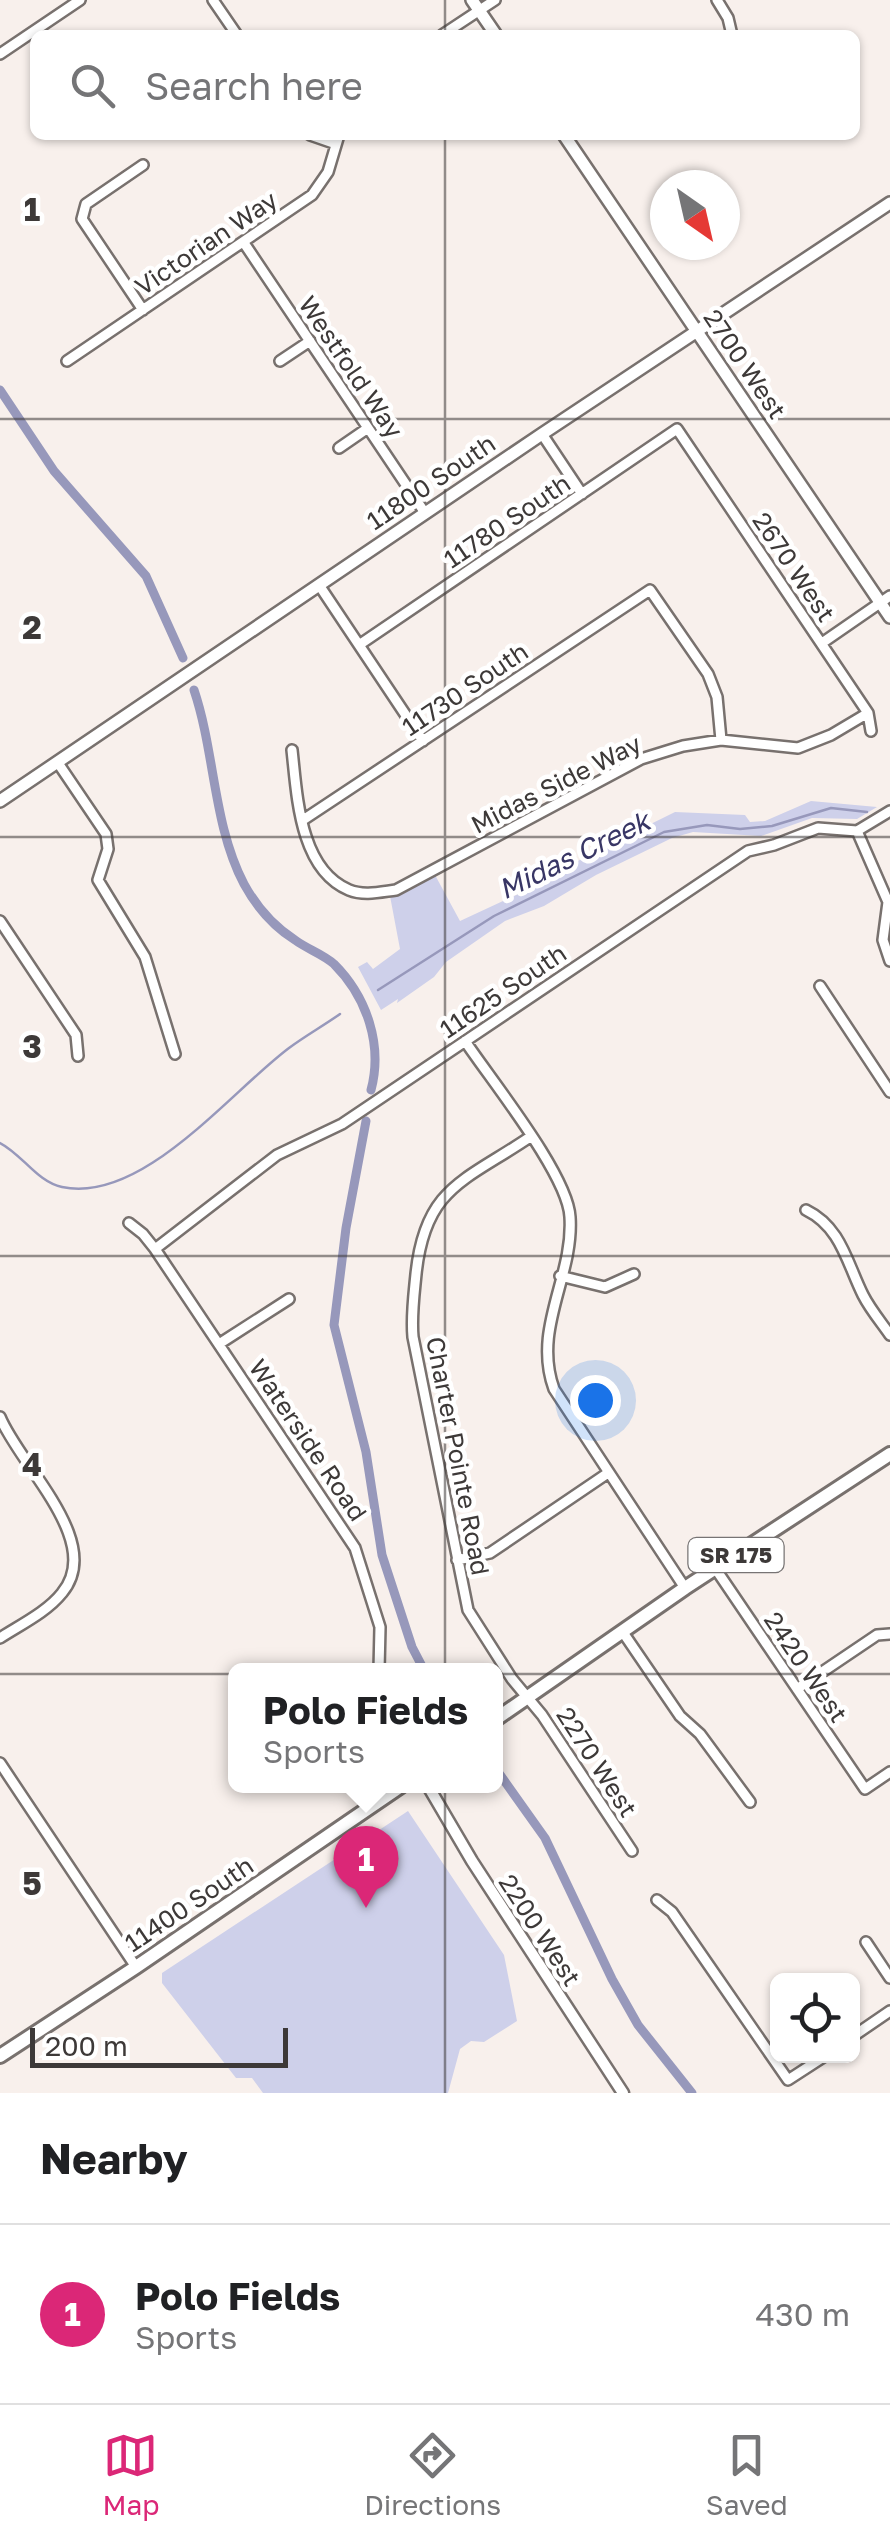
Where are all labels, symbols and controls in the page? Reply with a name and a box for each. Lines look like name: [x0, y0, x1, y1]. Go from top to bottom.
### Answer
search box: [30, 30, 860, 140]
icon: search: [65, 58, 120, 113]
text: Search here: [145, 63, 363, 108]
north arrow: [650, 170, 740, 260]
street label: Victorian Way: [129, 184, 283, 302]
text: 1: [24, 190, 40, 228]
street label: Westfold Way: [293, 290, 410, 444]
street label: 2700 West: [697, 303, 793, 425]
street label: 11800 South: [361, 427, 501, 536]
street label: 11780 South: [438, 467, 576, 574]
street label: 2670 West: [747, 506, 842, 627]
text: 2: [22, 608, 42, 646]
street label: 11730 South: [396, 635, 534, 742]
street label: Midas Side Way: [466, 727, 646, 840]
water label: Midas Creek: [493, 802, 658, 905]
street label: 11625 South: [433, 937, 572, 1044]
text: 3: [22, 1027, 42, 1065]
street label: Charter Pointe Road: [420, 1334, 497, 1578]
street label: Waterside Road: [243, 1353, 374, 1527]
your location: [570, 1375, 621, 1426]
text: 4: [22, 1445, 42, 1483]
road number: SR 175: [688, 1538, 784, 1572]
street label: 2420 West: [758, 1606, 855, 1728]
popup: [228, 1663, 503, 1793]
text: Polo Fields: [263, 1687, 468, 1732]
street label: 2270 West: [550, 1701, 644, 1822]
text: Sports: [263, 1732, 365, 1770]
pin: 1: [334, 1826, 398, 1908]
street label: 11400 South: [119, 1849, 259, 1958]
text: 5: [22, 1864, 42, 1902]
street label: 2200 West: [493, 1868, 588, 1991]
map controls: [770, 1973, 860, 2063]
button: locate: [770, 1973, 860, 2063]
scale bar: [30, 2023, 288, 2068]
text: 200 m: [45, 2029, 128, 2062]
text: Nearby: [40, 2133, 188, 2183]
text: Polo Fields: [135, 2273, 340, 2318]
text: 1: [64, 2295, 81, 2333]
text: 430 m: [756, 2295, 850, 2333]
text: Sports: [135, 2318, 237, 2356]
tab: Map: [102, 2428, 160, 2521]
tab: Directions: [364, 2428, 501, 2521]
tab: Saved: [706, 2428, 788, 2521]

